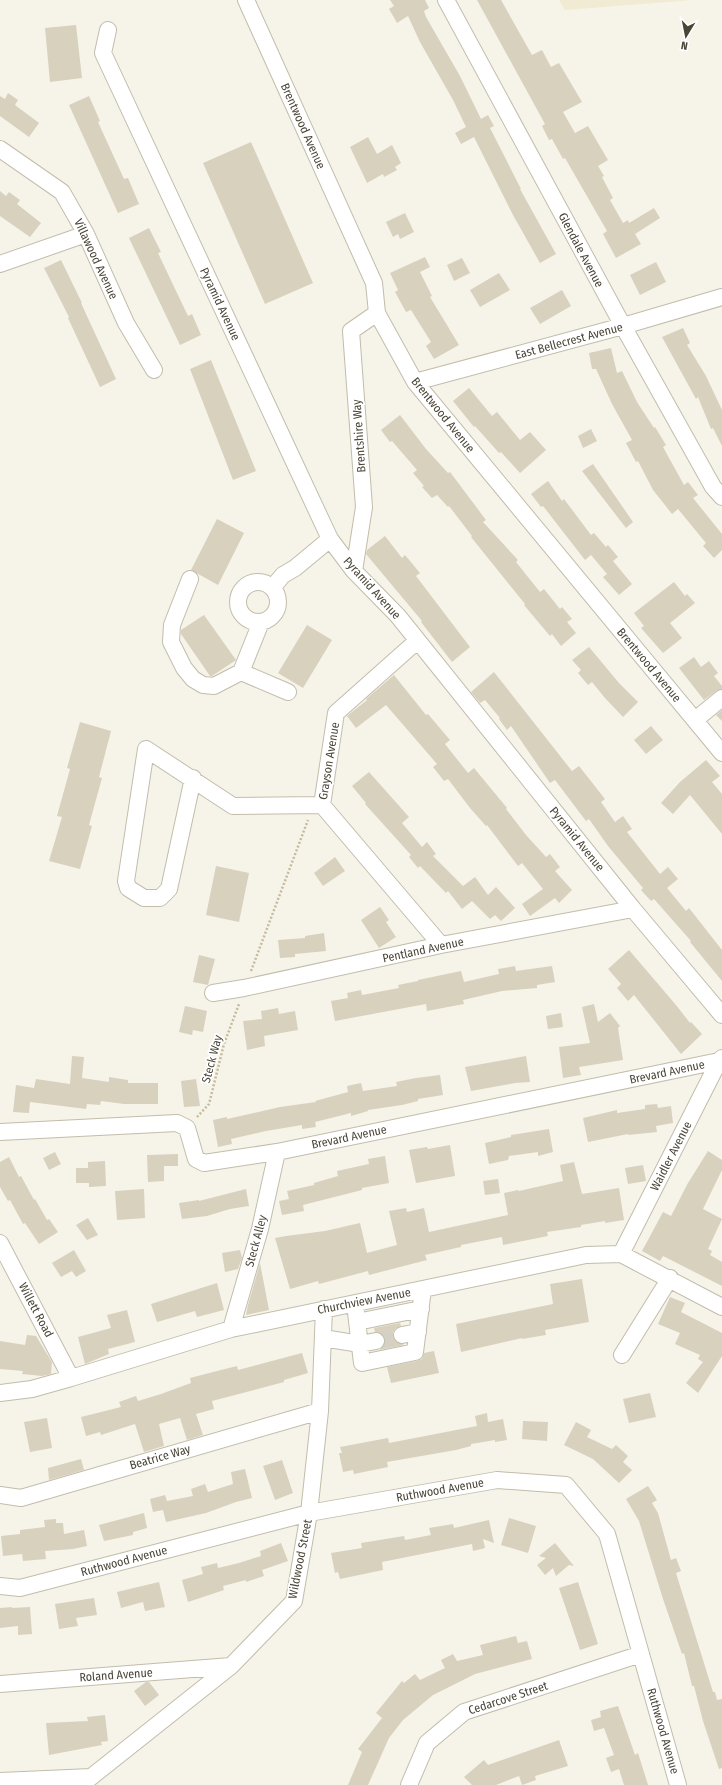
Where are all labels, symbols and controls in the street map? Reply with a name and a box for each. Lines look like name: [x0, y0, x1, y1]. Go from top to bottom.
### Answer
north arrow: [666, 16, 706, 56]
text: N: [680, 38, 689, 52]
street label: Brentwood Avenue: [278, 81, 328, 171]
street label: Glendale Avenue: [555, 210, 607, 290]
street label: Villawood Avenue: [71, 217, 121, 301]
street label: Pyramid Avenue: [197, 265, 243, 343]
street label: East Bellecrest Avenue: [514, 320, 624, 362]
street label: Brentwood Avenue: [408, 375, 478, 455]
street label: Brentshire Way: [349, 398, 369, 473]
street label: Pyramid Avenue: [340, 554, 404, 622]
street label: Brentwood Avenue: [614, 625, 684, 705]
street label: Grayson Avenue: [316, 721, 342, 801]
street label: Pyramid Avenue: [547, 804, 607, 874]
street label: Pentland Avenue: [381, 935, 465, 965]
street label: Steck Way: [199, 1033, 225, 1084]
street label: Brevard Avenue: [628, 1057, 706, 1087]
street label: Waidler Avenue: [647, 1119, 695, 1193]
street label: Brevard Avenue: [310, 1122, 388, 1152]
street label: Steck Alley: [242, 1213, 270, 1268]
street label: Willett Road: [16, 1280, 56, 1340]
street label: Churchview Avenue: [316, 1285, 412, 1317]
street label: Beatrice Way: [128, 1441, 193, 1472]
street label: Ruthwood Avenue: [395, 1475, 485, 1505]
street label: Wildwood Street: [285, 1518, 315, 1600]
street label: Ruthwood Avenue: [79, 1543, 169, 1579]
street label: Roland Avenue: [79, 1665, 153, 1685]
street label: Cedarcove Street: [467, 1679, 550, 1717]
street label: Ruthwood Avenue: [644, 1686, 682, 1776]

